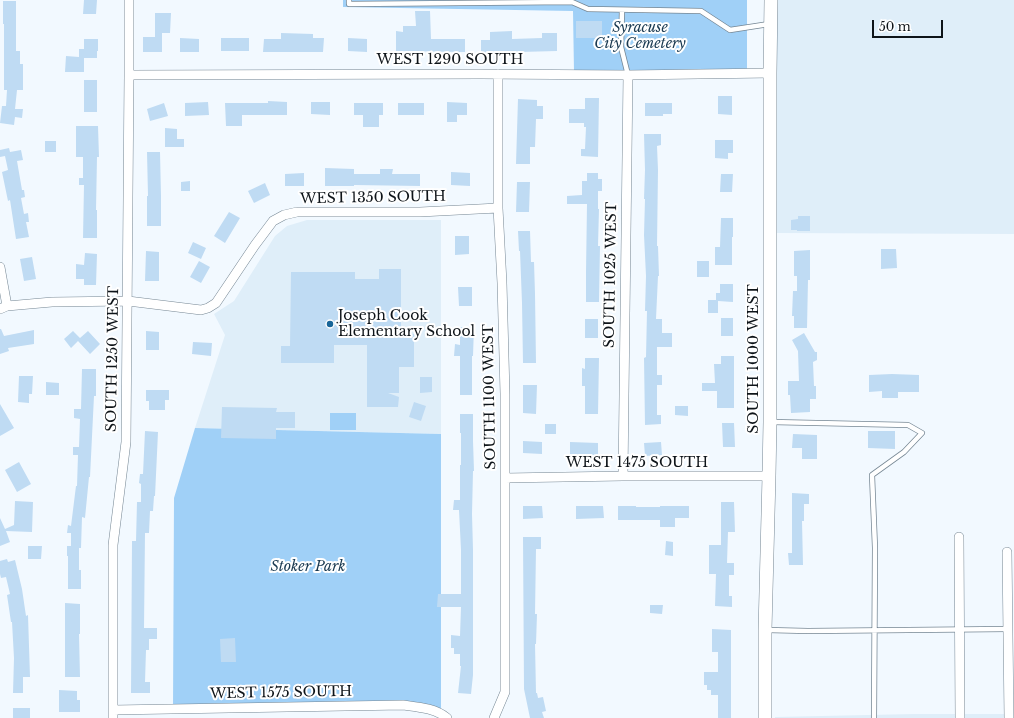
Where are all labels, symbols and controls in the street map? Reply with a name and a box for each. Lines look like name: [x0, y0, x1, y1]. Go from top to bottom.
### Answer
scale bar: [874, 12, 945, 38]
text: 50 m: [879, 19, 911, 34]
park label: Syracuse City Cemetery: [594, 20, 686, 52]
street label: WEST 1290 SOUTH: [376, 52, 524, 68]
street label: WEST 1350 SOUTH: [300, 188, 446, 208]
street label: SOUTH 1025 WEST: [601, 202, 621, 348]
street label: SOUTH 1000 WEST: [746, 284, 762, 434]
street label: SOUTH 1250 WEST: [103, 286, 123, 432]
place label: Joseph Cook Elementary School: [338, 308, 475, 340]
marker: Joseph Cook Elementary School: [325, 319, 335, 329]
street label: SOUTH 1100 WEST: [480, 324, 500, 470]
street label: WEST 1475 SOUTH: [566, 455, 708, 471]
park label: Stoker Park: [271, 559, 345, 575]
street label: WEST 1575 SOUTH: [210, 683, 352, 703]

